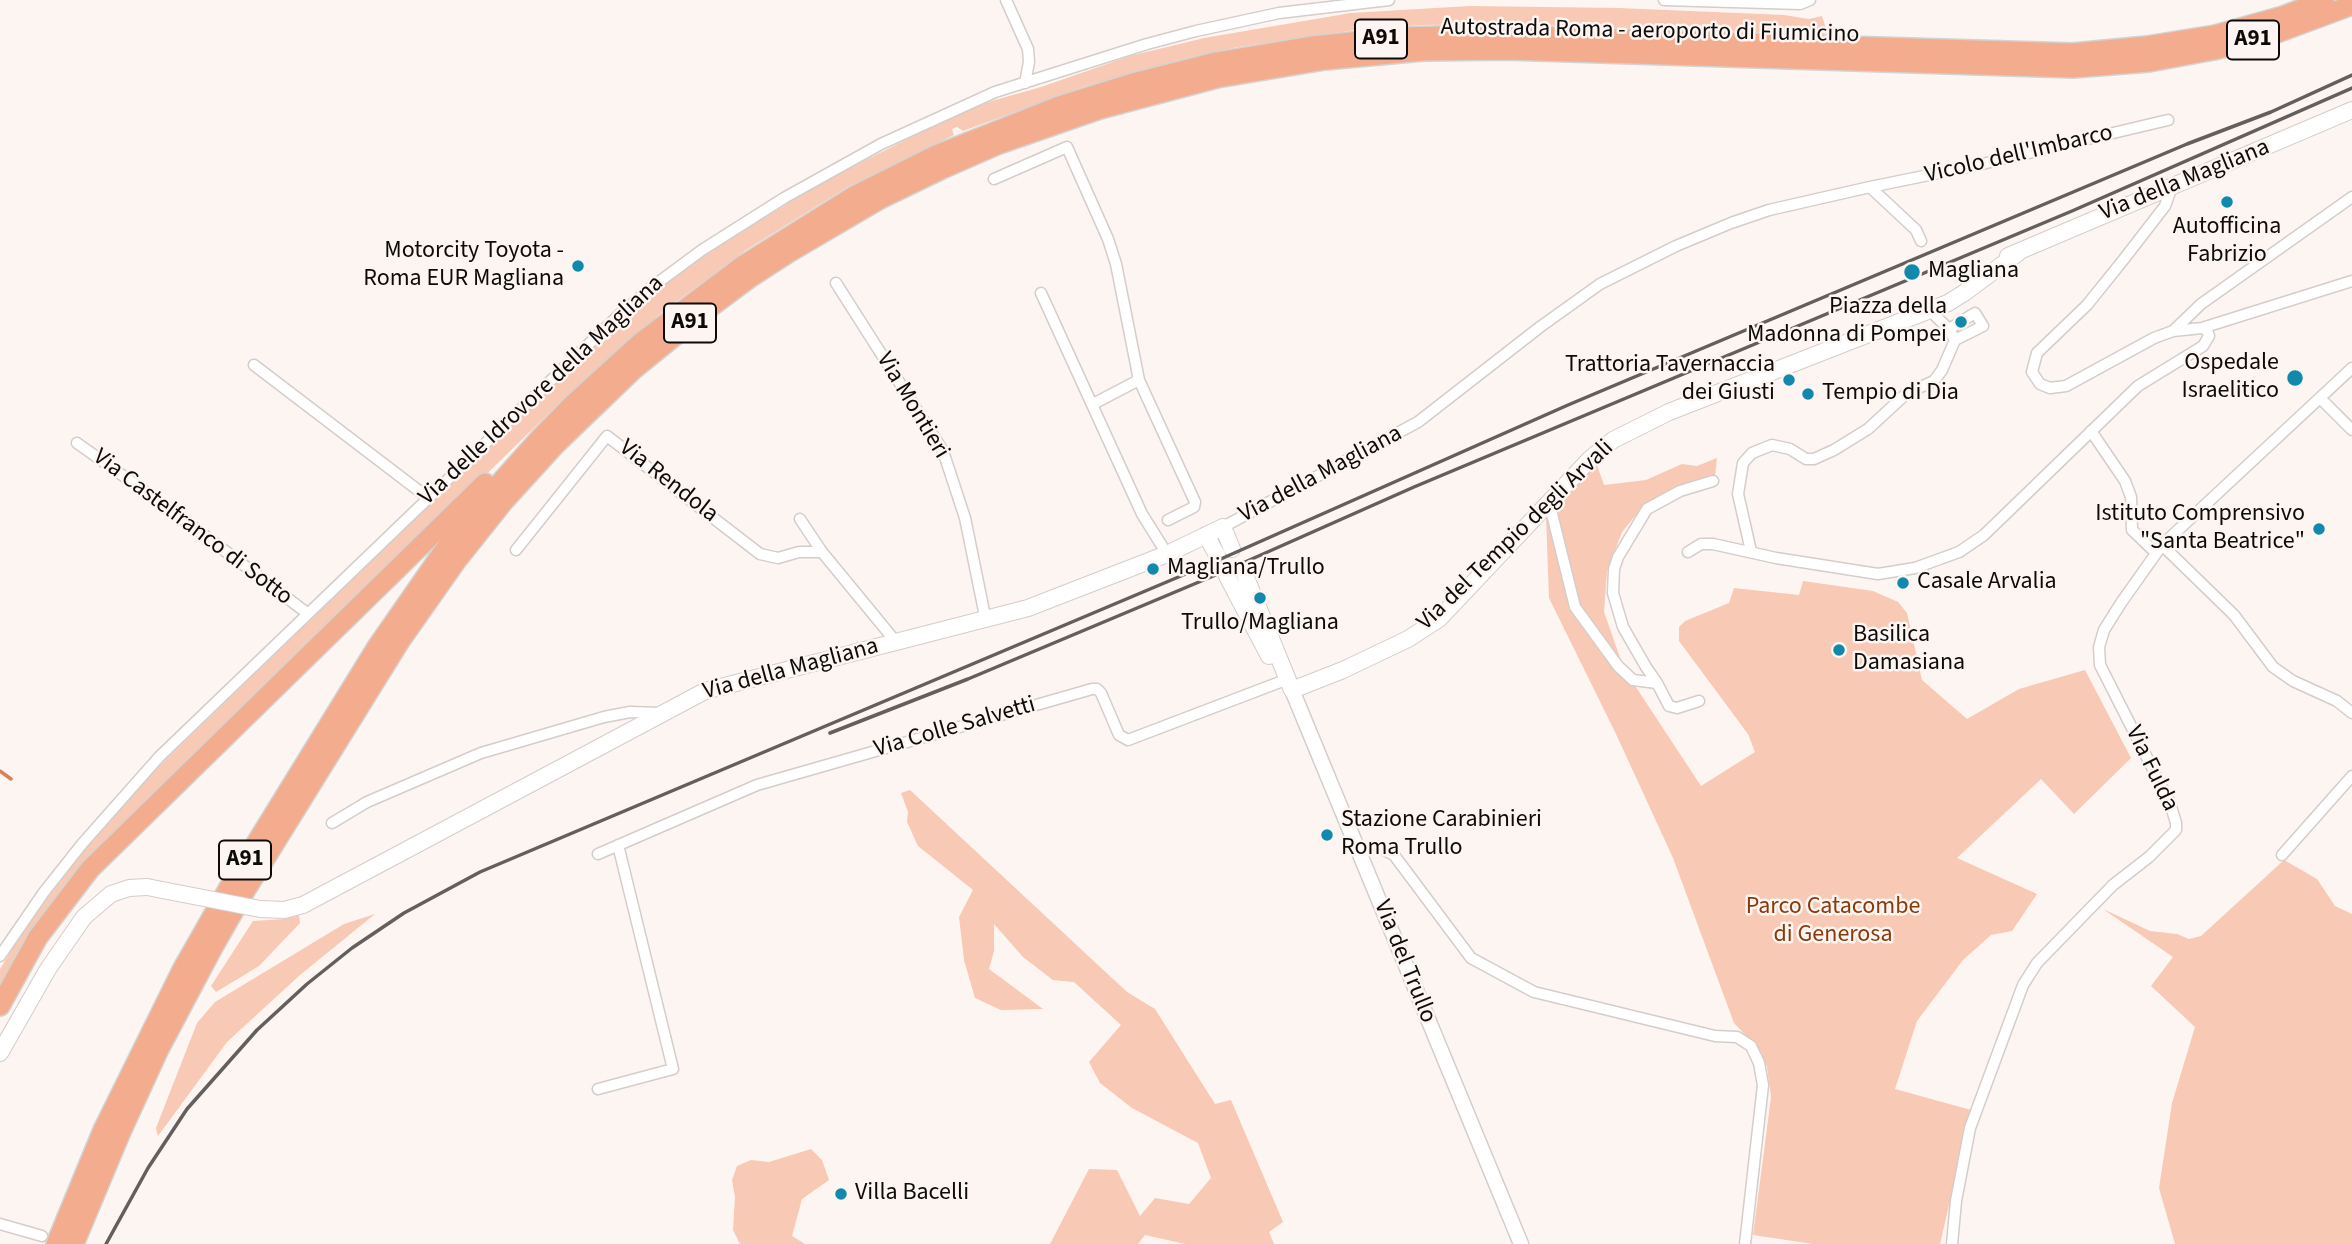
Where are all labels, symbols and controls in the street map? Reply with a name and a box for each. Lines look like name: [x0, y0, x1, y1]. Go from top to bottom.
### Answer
street label: Autostrada Roma - aeroporto di Fiumicino: [1440, 14, 1860, 50]
road number: A91: [1355, 20, 1407, 58]
road number: A91: [2227, 20, 2279, 60]
street label: Vicolo dell'Imbarco: [1922, 119, 2116, 191]
street label: Via della Magliana: [2096, 134, 2274, 228]
marker: Autofficina Fabrizio: [2219, 194, 2235, 210]
place label: Autofficina Fabrizio: [2173, 214, 2281, 270]
place label: Motorcity Toyota - Roma EUR Magliana: [363, 238, 564, 294]
marker: Motorcity Toyota - Roma EUR Magliana: [570, 258, 586, 274]
place label: Magliana: [1928, 258, 2019, 286]
marker: Magliana: [1902, 262, 1922, 282]
street label: Via delle Idrovore della Magliana: [414, 270, 670, 512]
place label: Piazza della Madonna di Pompei: [1747, 294, 1947, 350]
road number: A91: [664, 304, 716, 342]
marker: Piazza della Madonna di Pompei: [1953, 314, 1969, 330]
street label: Via Montieri: [869, 348, 955, 464]
place label: Ospedale Israelitico: [2181, 350, 2279, 406]
place label: Trattoria Tavernaccia dei Giusti: [1565, 352, 1775, 408]
marker: Ospedale Israelitico: [2285, 368, 2305, 388]
marker: Trattoria Tavernaccia dei Giusti: [1781, 372, 1797, 388]
place label: Tempio di Dia: [1822, 380, 1959, 408]
marker: Tempio di Dia: [1800, 386, 1816, 402]
street label: Via della Magliana: [1235, 420, 1407, 530]
street label: Via Rendola: [613, 434, 723, 530]
street label: Via del Tempio degli Arvali: [1412, 435, 1620, 637]
street label: Via Castelfranco di Sotto: [87, 444, 297, 612]
place label: Istituto Comprensivo "Santa Beatrice": [2095, 501, 2305, 557]
marker: Istituto Comprensivo "Santa Beatrice": [2311, 521, 2327, 537]
place label: Magliana/Trullo: [1167, 555, 1325, 583]
marker: Magliana/Trullo: [1145, 561, 1161, 577]
place label: Casale Arvalia: [1917, 569, 2057, 597]
marker: Casale Arvalia: [1895, 575, 1911, 591]
marker: Trullo/Magliana: [1252, 590, 1268, 606]
place label: Trullo/Magliana: [1181, 610, 1339, 638]
place label: Basilica Damasiana: [1853, 622, 1965, 678]
street label: Via della Magliana: [700, 633, 882, 707]
marker: Basilica Damasiana: [1831, 642, 1847, 658]
street label: Via Colle Salvetti: [871, 691, 1039, 765]
street label: Via Fulda: [2118, 722, 2184, 816]
place label: Stazione Carabinieri Roma Trullo: [1341, 807, 1542, 863]
marker: Stazione Carabinieri Roma Trullo: [1319, 827, 1335, 843]
road number: A91: [219, 840, 271, 880]
park label: Parco Catacombe di Generosa: [1746, 894, 1920, 950]
street label: Via del Trullo: [1366, 896, 1442, 1028]
place label: Villa Bacelli: [855, 1180, 969, 1208]
marker: Villa Bacelli: [833, 1186, 849, 1202]

